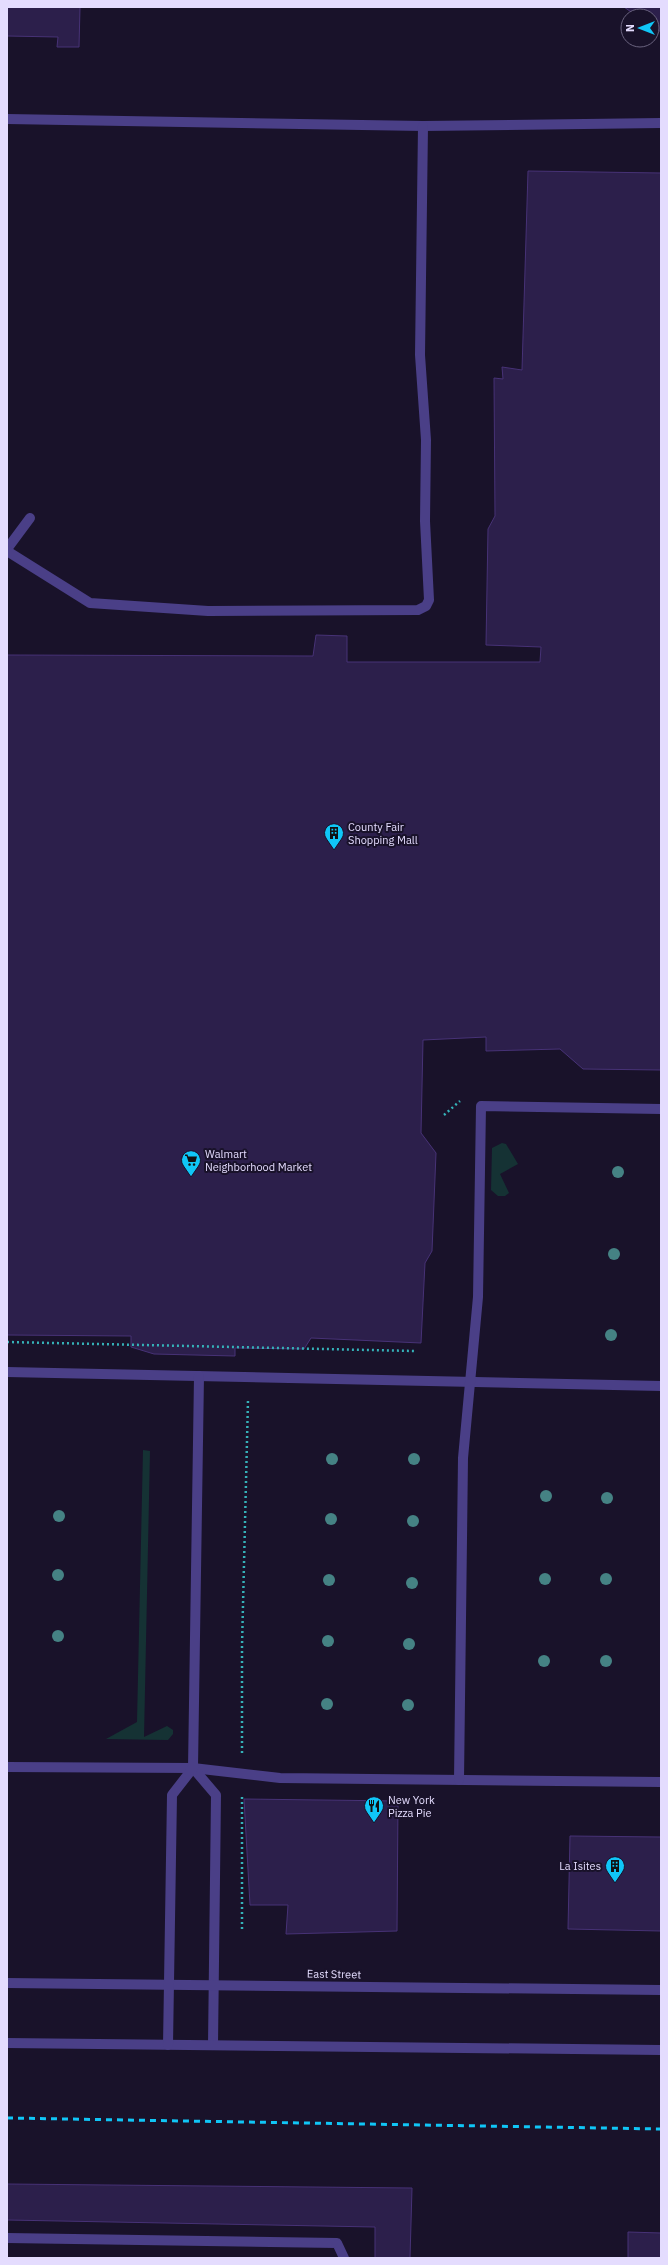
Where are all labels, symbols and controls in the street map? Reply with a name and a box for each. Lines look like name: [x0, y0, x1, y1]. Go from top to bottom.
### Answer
north arrow: [620, 8, 660, 48]
text: N: [623, 24, 637, 32]
place label: County Fair Shopping Mall: [348, 820, 418, 847]
building icon: County Fair Shopping Mall: [323, 822, 345, 850]
place label: Walmart Neighborhood Market: [205, 1147, 312, 1174]
supermarket icon: Walmart Neighborhood Market: [180, 1149, 202, 1177]
place label: New York Pizza Pie: [388, 1793, 435, 1820]
restaurant icon: New York Pizza Pie: [363, 1795, 385, 1823]
building icon: La Isites: [604, 1855, 626, 1883]
place label: La Isites: [559, 1859, 601, 1873]
street label: East Street: [307, 1967, 361, 1981]

